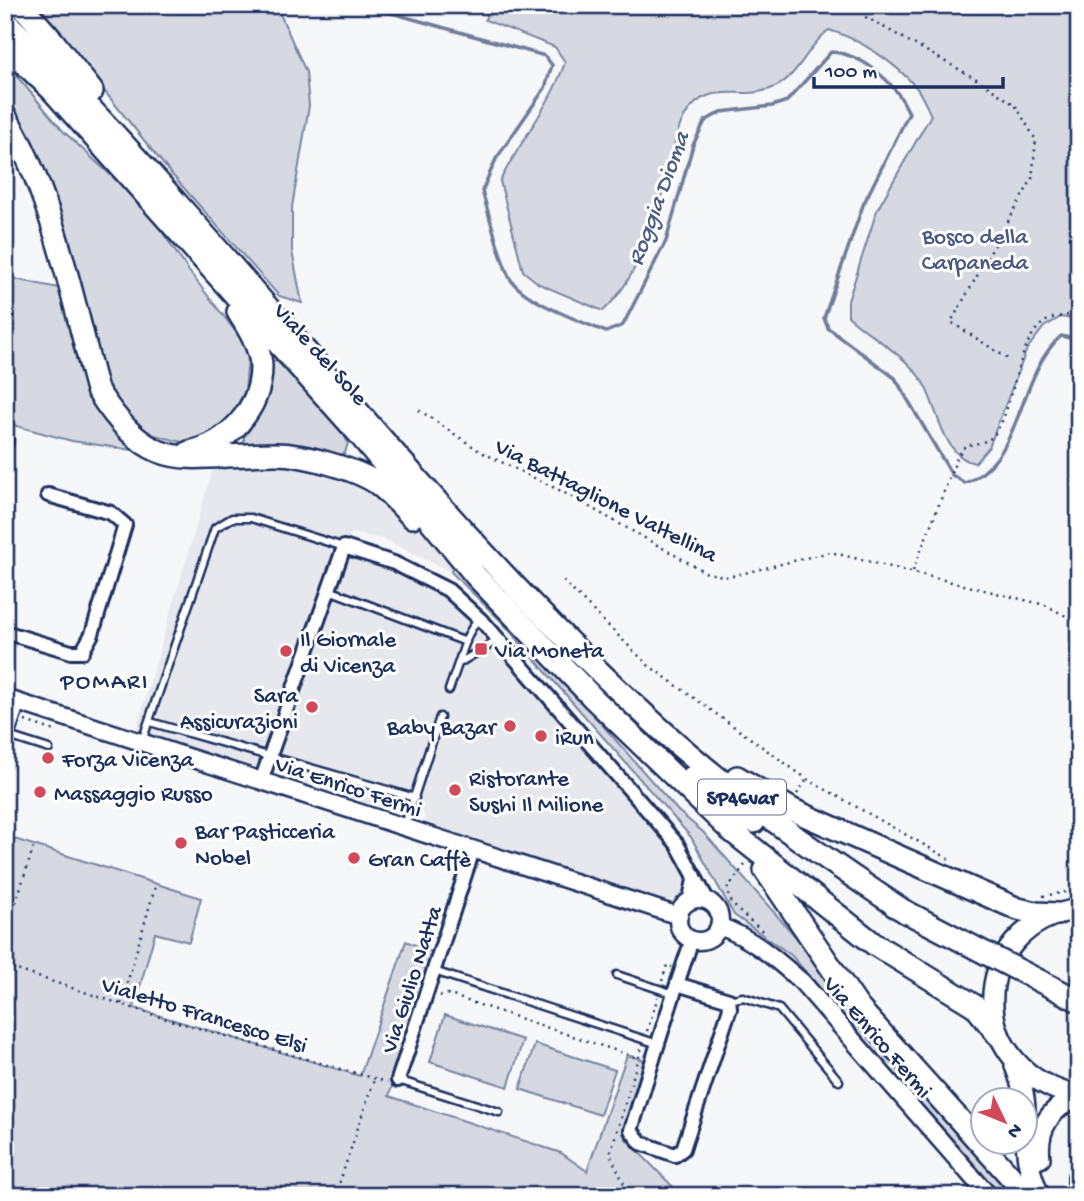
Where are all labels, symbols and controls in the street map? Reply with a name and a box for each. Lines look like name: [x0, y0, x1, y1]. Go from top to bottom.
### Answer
scale bar: [814, 46, 1004, 90]
text: 100 m: [824, 61, 877, 86]
water label: Roggia Dioma: [623, 127, 698, 270]
park label: Bosco della Carpaneda: [921, 225, 1029, 278]
street label: Viale del Sole: [266, 298, 373, 413]
street label: Via Battaglione Valtellina: [489, 434, 722, 571]
place label: Il Giornale di Vicenza: [300, 628, 397, 681]
place label: Via Moneta: [494, 639, 605, 666]
marker: Via Moneta: [473, 641, 489, 657]
marker: Il Giornale di Vicenza: [278, 643, 294, 659]
district label: POMARI: [60, 669, 149, 698]
place label: Sara Assicurazioni: [180, 684, 299, 737]
marker: Sara Assicurazioni: [304, 699, 320, 715]
place label: Baby Bazar: [386, 716, 498, 743]
marker: Baby Bazar: [502, 718, 518, 734]
place label: iRun: [555, 726, 594, 753]
marker: iRun: [533, 728, 549, 744]
place label: Forza Vicenza: [61, 748, 195, 775]
marker: Forza Vicenza: [40, 750, 56, 766]
street label: Via Enrico Fermi: [270, 752, 425, 825]
place label: Ristorante Sushi Il Milione: [469, 767, 605, 820]
road number: SP46var: [698, 780, 786, 814]
place label: Massaggio Russo: [54, 782, 213, 809]
marker: Ristorante Sushi Il Milione: [447, 782, 463, 798]
marker: Massaggio Russo: [32, 784, 48, 800]
place label: Bar Pasticceria Nobel: [194, 820, 336, 873]
marker: Bar Pasticceria Nobel: [173, 835, 189, 851]
place label: Gran Caffè: [368, 848, 472, 875]
marker: Gran Caffè: [346, 850, 362, 866]
street label: Via Giulio Natta: [377, 902, 450, 1058]
street label: Via Enrico Fermi: [815, 971, 937, 1105]
street label: Vialetto Francesco Elsi: [97, 972, 310, 1060]
north arrow: [968, 1086, 1038, 1156]
text: N: [1001, 1118, 1027, 1143]

